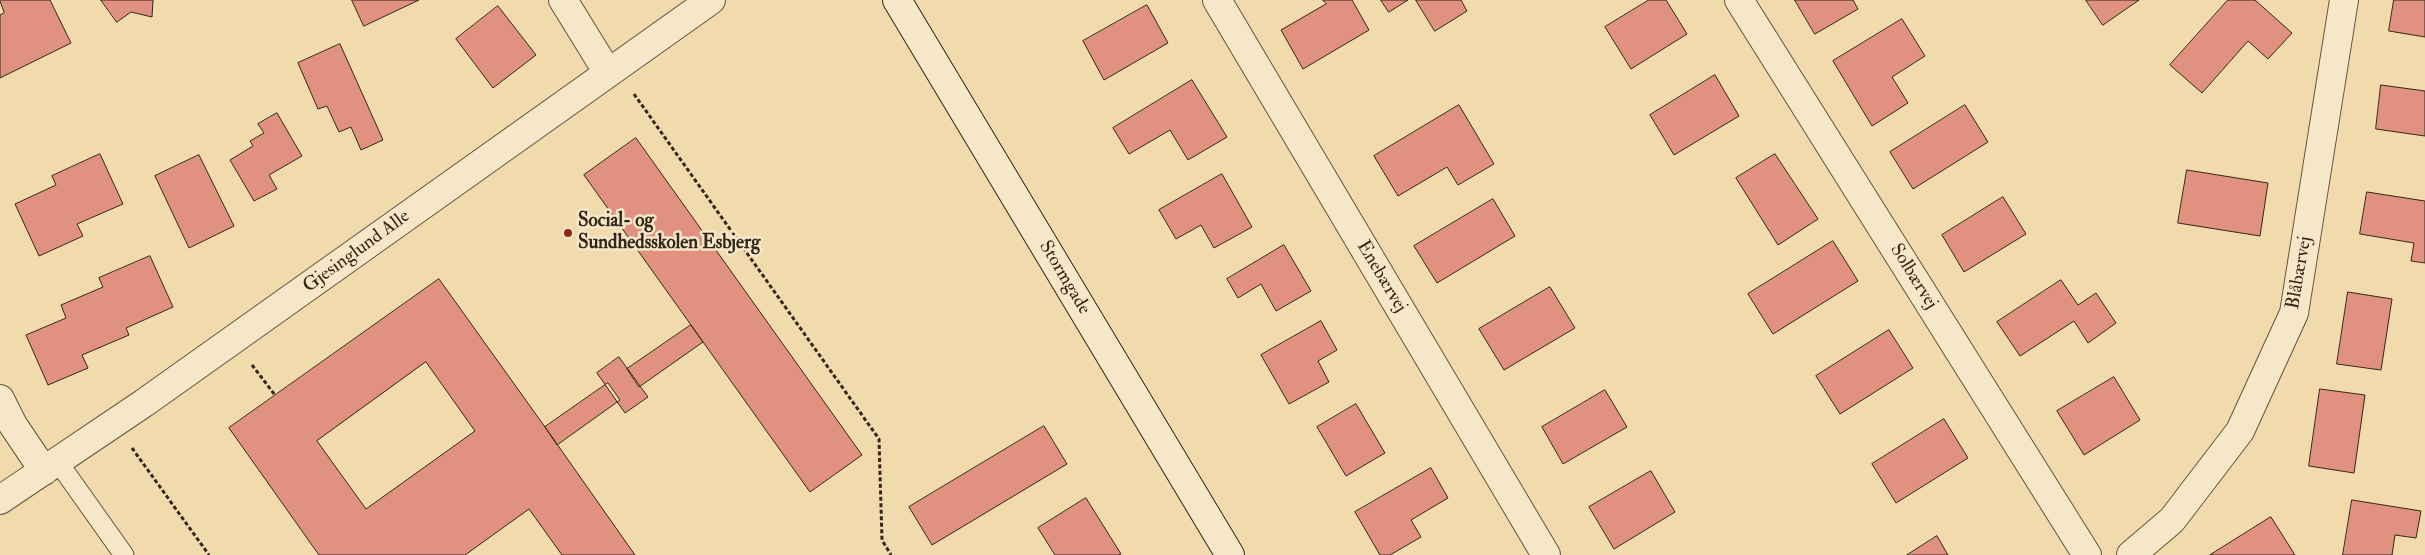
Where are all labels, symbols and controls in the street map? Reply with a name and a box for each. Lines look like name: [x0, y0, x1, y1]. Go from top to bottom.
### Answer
street label: Gjesinglund Alle: [299, 206, 415, 298]
place label: Social- og Sundhedsskolen Esbjerg: [578, 211, 760, 255]
marker: Social- og Sundhedsskolen Esbjerg: [562, 227, 574, 239]
street label: Blåbærvej: [2282, 235, 2318, 311]
street label: Stormgade: [1033, 237, 1095, 319]
street label: Enebærvej: [1351, 237, 1411, 317]
street label: Solbærvej: [1884, 240, 1942, 314]

